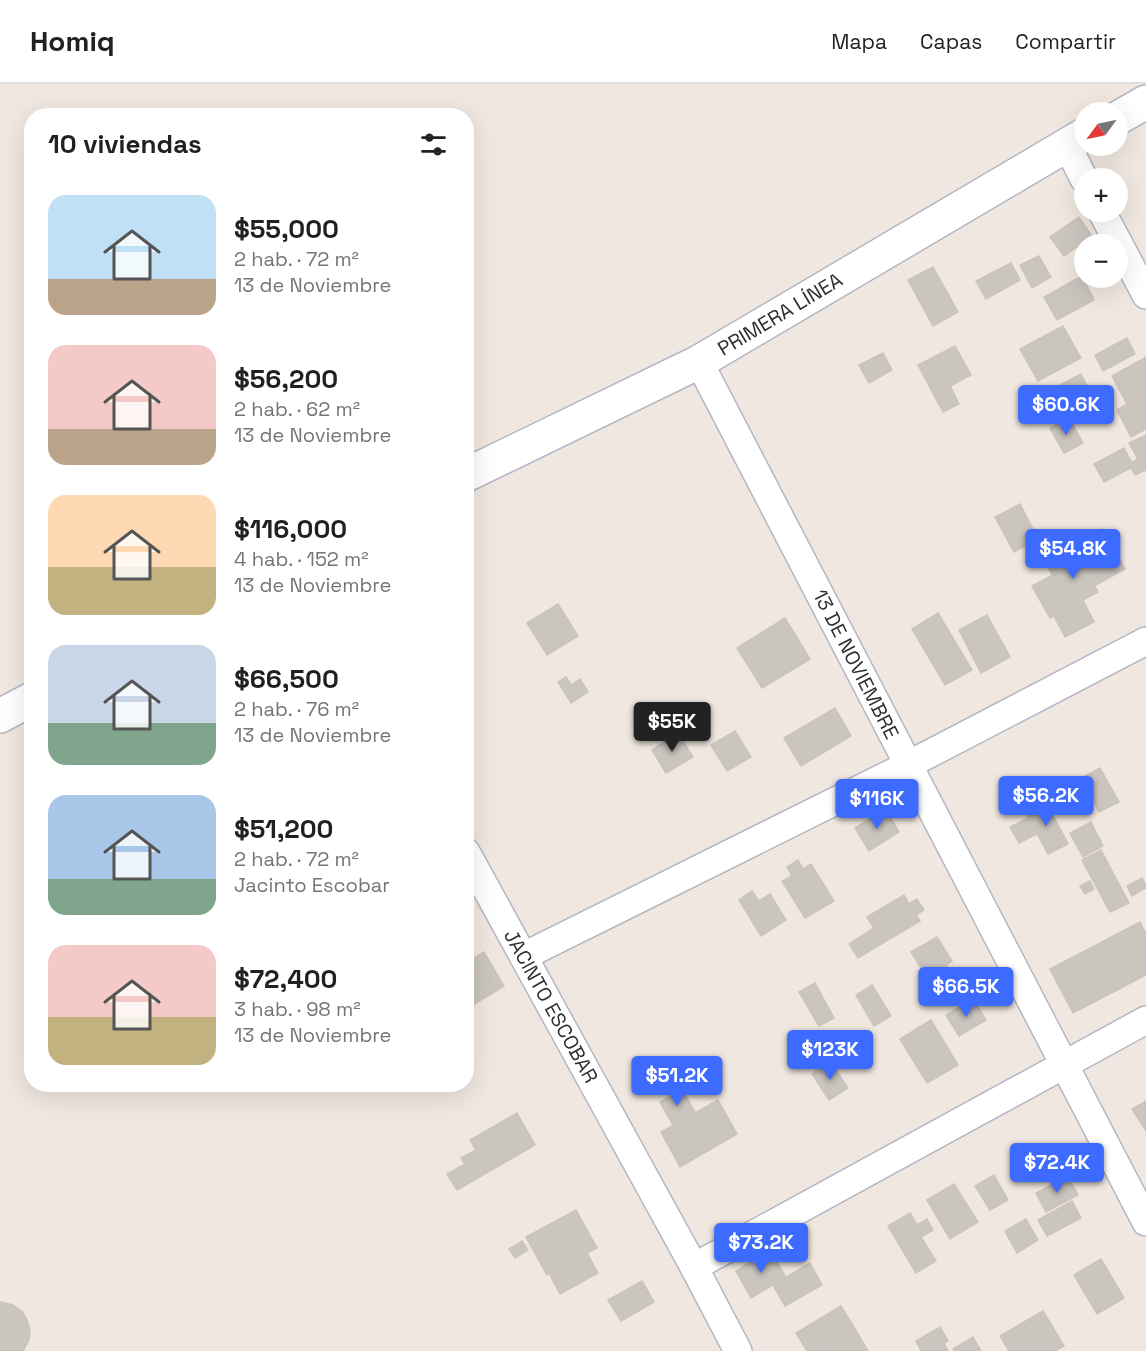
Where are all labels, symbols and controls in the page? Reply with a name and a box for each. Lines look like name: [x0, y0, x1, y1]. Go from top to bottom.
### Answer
text: Homiq: [30, 23, 115, 59]
text: Mapa: [831, 28, 887, 55]
text: Capas: [920, 28, 982, 55]
text: Compartir: [1015, 28, 1116, 55]
north arrow: [1074, 102, 1128, 156]
map controls: [1074, 102, 1128, 288]
text: 10 viviendas: [48, 127, 202, 161]
icon: filters: [417, 128, 450, 161]
button: +: [1074, 168, 1128, 222]
text: $55,000: [234, 212, 339, 246]
icon: home: [96, 219, 168, 291]
button: −: [1074, 234, 1128, 288]
text: 2 hab. · 72 m²: [234, 246, 359, 272]
street label: PRIMERA LÍNEA: [713, 266, 848, 361]
text: 13 de Noviembre: [234, 272, 391, 298]
text: $56,200: [234, 362, 338, 396]
icon: home: [96, 369, 168, 441]
pin: $60.6K: [1017, 385, 1115, 436]
text: $60.6K: [1032, 391, 1100, 417]
text: 2 hab. · 62 m²: [234, 396, 360, 422]
text: 13 de Noviembre: [234, 422, 391, 448]
text: $116,000: [234, 512, 347, 546]
icon: home: [96, 519, 168, 591]
pin: $54.8K: [1024, 529, 1122, 580]
text: $54.8K: [1039, 535, 1107, 561]
text: 4 hab. · 152 m²: [234, 546, 368, 572]
text: 13 de Noviembre: [234, 572, 391, 598]
street label: 13 DE NOVIEMBRE: [807, 585, 905, 743]
text: $66,500: [234, 662, 339, 696]
icon: home: [96, 669, 168, 741]
text: 2 hab. · 76 m²: [234, 696, 359, 722]
pin: $55K: [636, 702, 708, 753]
text: $55K: [648, 708, 696, 734]
text: 13 de Noviembre: [234, 722, 391, 748]
pin: $56.2K: [997, 776, 1095, 827]
pin: $116K: [835, 779, 919, 830]
text: $56.2K: [1013, 782, 1079, 808]
text: $116K: [849, 785, 905, 811]
text: $51,200: [234, 812, 333, 846]
icon: home: [96, 819, 168, 891]
text: 2 hab. · 72 m²: [234, 846, 359, 872]
text: Jacinto Escobar: [234, 872, 390, 898]
street label: JACINTO ESCOBAR: [498, 925, 604, 1087]
text: $72,400: [234, 962, 337, 996]
pin: $66.5K: [917, 967, 1015, 1018]
icon: home: [96, 969, 168, 1041]
text: $66.5K: [932, 973, 1000, 999]
text: 3 hab. · 98 m²: [234, 996, 361, 1022]
text: 13 de Noviembre: [234, 1022, 391, 1048]
pin: $123K: [788, 1030, 872, 1081]
text: $123K: [801, 1036, 859, 1062]
pin: $51.2K: [628, 1056, 726, 1107]
text: $51.2K: [645, 1062, 709, 1088]
pin: $72.4K: [1008, 1143, 1106, 1194]
text: $72.4K: [1024, 1149, 1090, 1175]
pin: $73.2K: [712, 1223, 810, 1274]
text: $73.2K: [728, 1229, 794, 1255]

